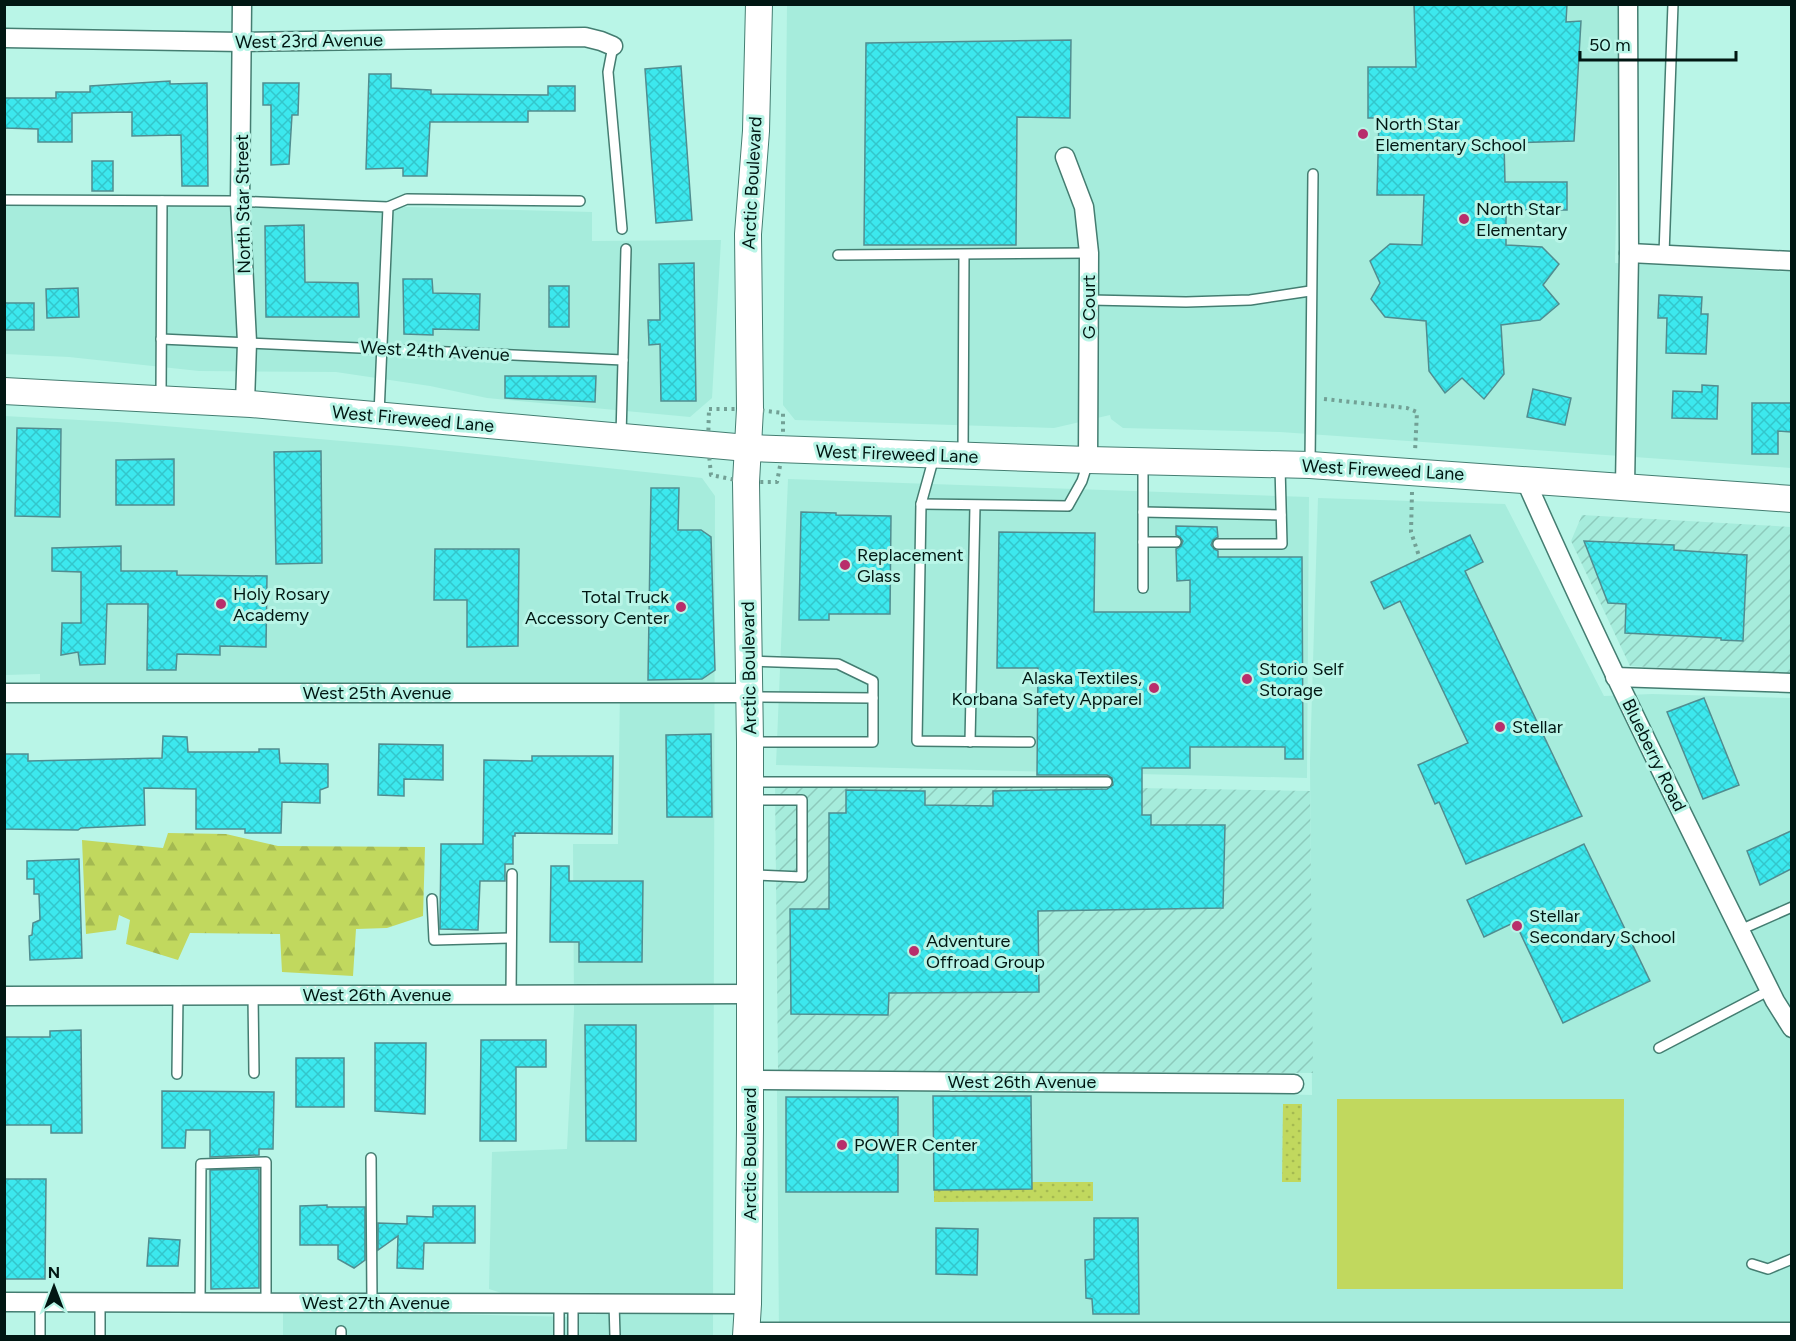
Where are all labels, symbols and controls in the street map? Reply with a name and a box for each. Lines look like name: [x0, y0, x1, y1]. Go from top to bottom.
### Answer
scale bar: [1580, 24, 1736, 62]
street label: West 23rd Avenue: [235, 29, 383, 53]
text: 50 m: [1589, 34, 1631, 56]
place label: North Star Elementary School: [1375, 113, 1526, 156]
street label: Arctic Boulevard: [738, 116, 766, 250]
marker: North Star Elementary School: [1356, 127, 1370, 141]
street label: North Star Street: [231, 134, 255, 274]
place label: North Star Elementary: [1476, 198, 1568, 241]
marker: North Star Elementary: [1457, 212, 1471, 226]
street label: G Court: [1078, 275, 1100, 339]
street label: West 24th Avenue: [360, 336, 510, 366]
street label: West Fireweed Lane: [331, 401, 495, 437]
street label: West Fireweed Lane: [815, 440, 979, 468]
street label: West Fireweed Lane: [1301, 455, 1465, 485]
place label: Replacement Glass: [857, 544, 964, 587]
marker: Replacement Glass: [838, 558, 852, 572]
place label: Holy Rosary Academy: [233, 583, 330, 626]
place label: Total Truck Accessory Center: [525, 586, 669, 629]
marker: Holy Rosary Academy: [214, 597, 228, 611]
marker: Total Truck Accessory Center: [674, 600, 688, 614]
street label: Arctic Boulevard: [737, 601, 761, 735]
place label: Storio Self Storage: [1259, 658, 1344, 701]
place label: Alaska Textiles, Korbana Safety Apparel: [951, 667, 1142, 710]
marker: Storio Self Storage: [1240, 672, 1254, 686]
marker: Alaska Textiles, Korbana Safety Apparel: [1147, 681, 1161, 695]
street label: West 25th Avenue: [303, 682, 451, 704]
street label: Blueberry Road: [1617, 695, 1691, 815]
place label: Stellar: [1512, 716, 1563, 738]
marker: Stellar: [1493, 720, 1507, 734]
place label: Stellar Secondary School: [1529, 905, 1676, 948]
marker: Stellar Secondary School: [1510, 919, 1524, 933]
place label: Adventure Offroad Group: [926, 930, 1045, 973]
marker: Adventure Offroad Group: [907, 944, 921, 958]
street label: West 26th Avenue: [303, 984, 451, 1006]
street label: West 26th Avenue: [948, 1071, 1096, 1093]
street label: Arctic Boulevard: [739, 1087, 761, 1221]
place label: POWER Center: [854, 1134, 977, 1156]
marker: POWER Center: [835, 1138, 849, 1152]
north arrow: [24, 1257, 84, 1317]
text: N: [48, 1263, 60, 1282]
street label: West 27th Avenue: [302, 1292, 450, 1314]

